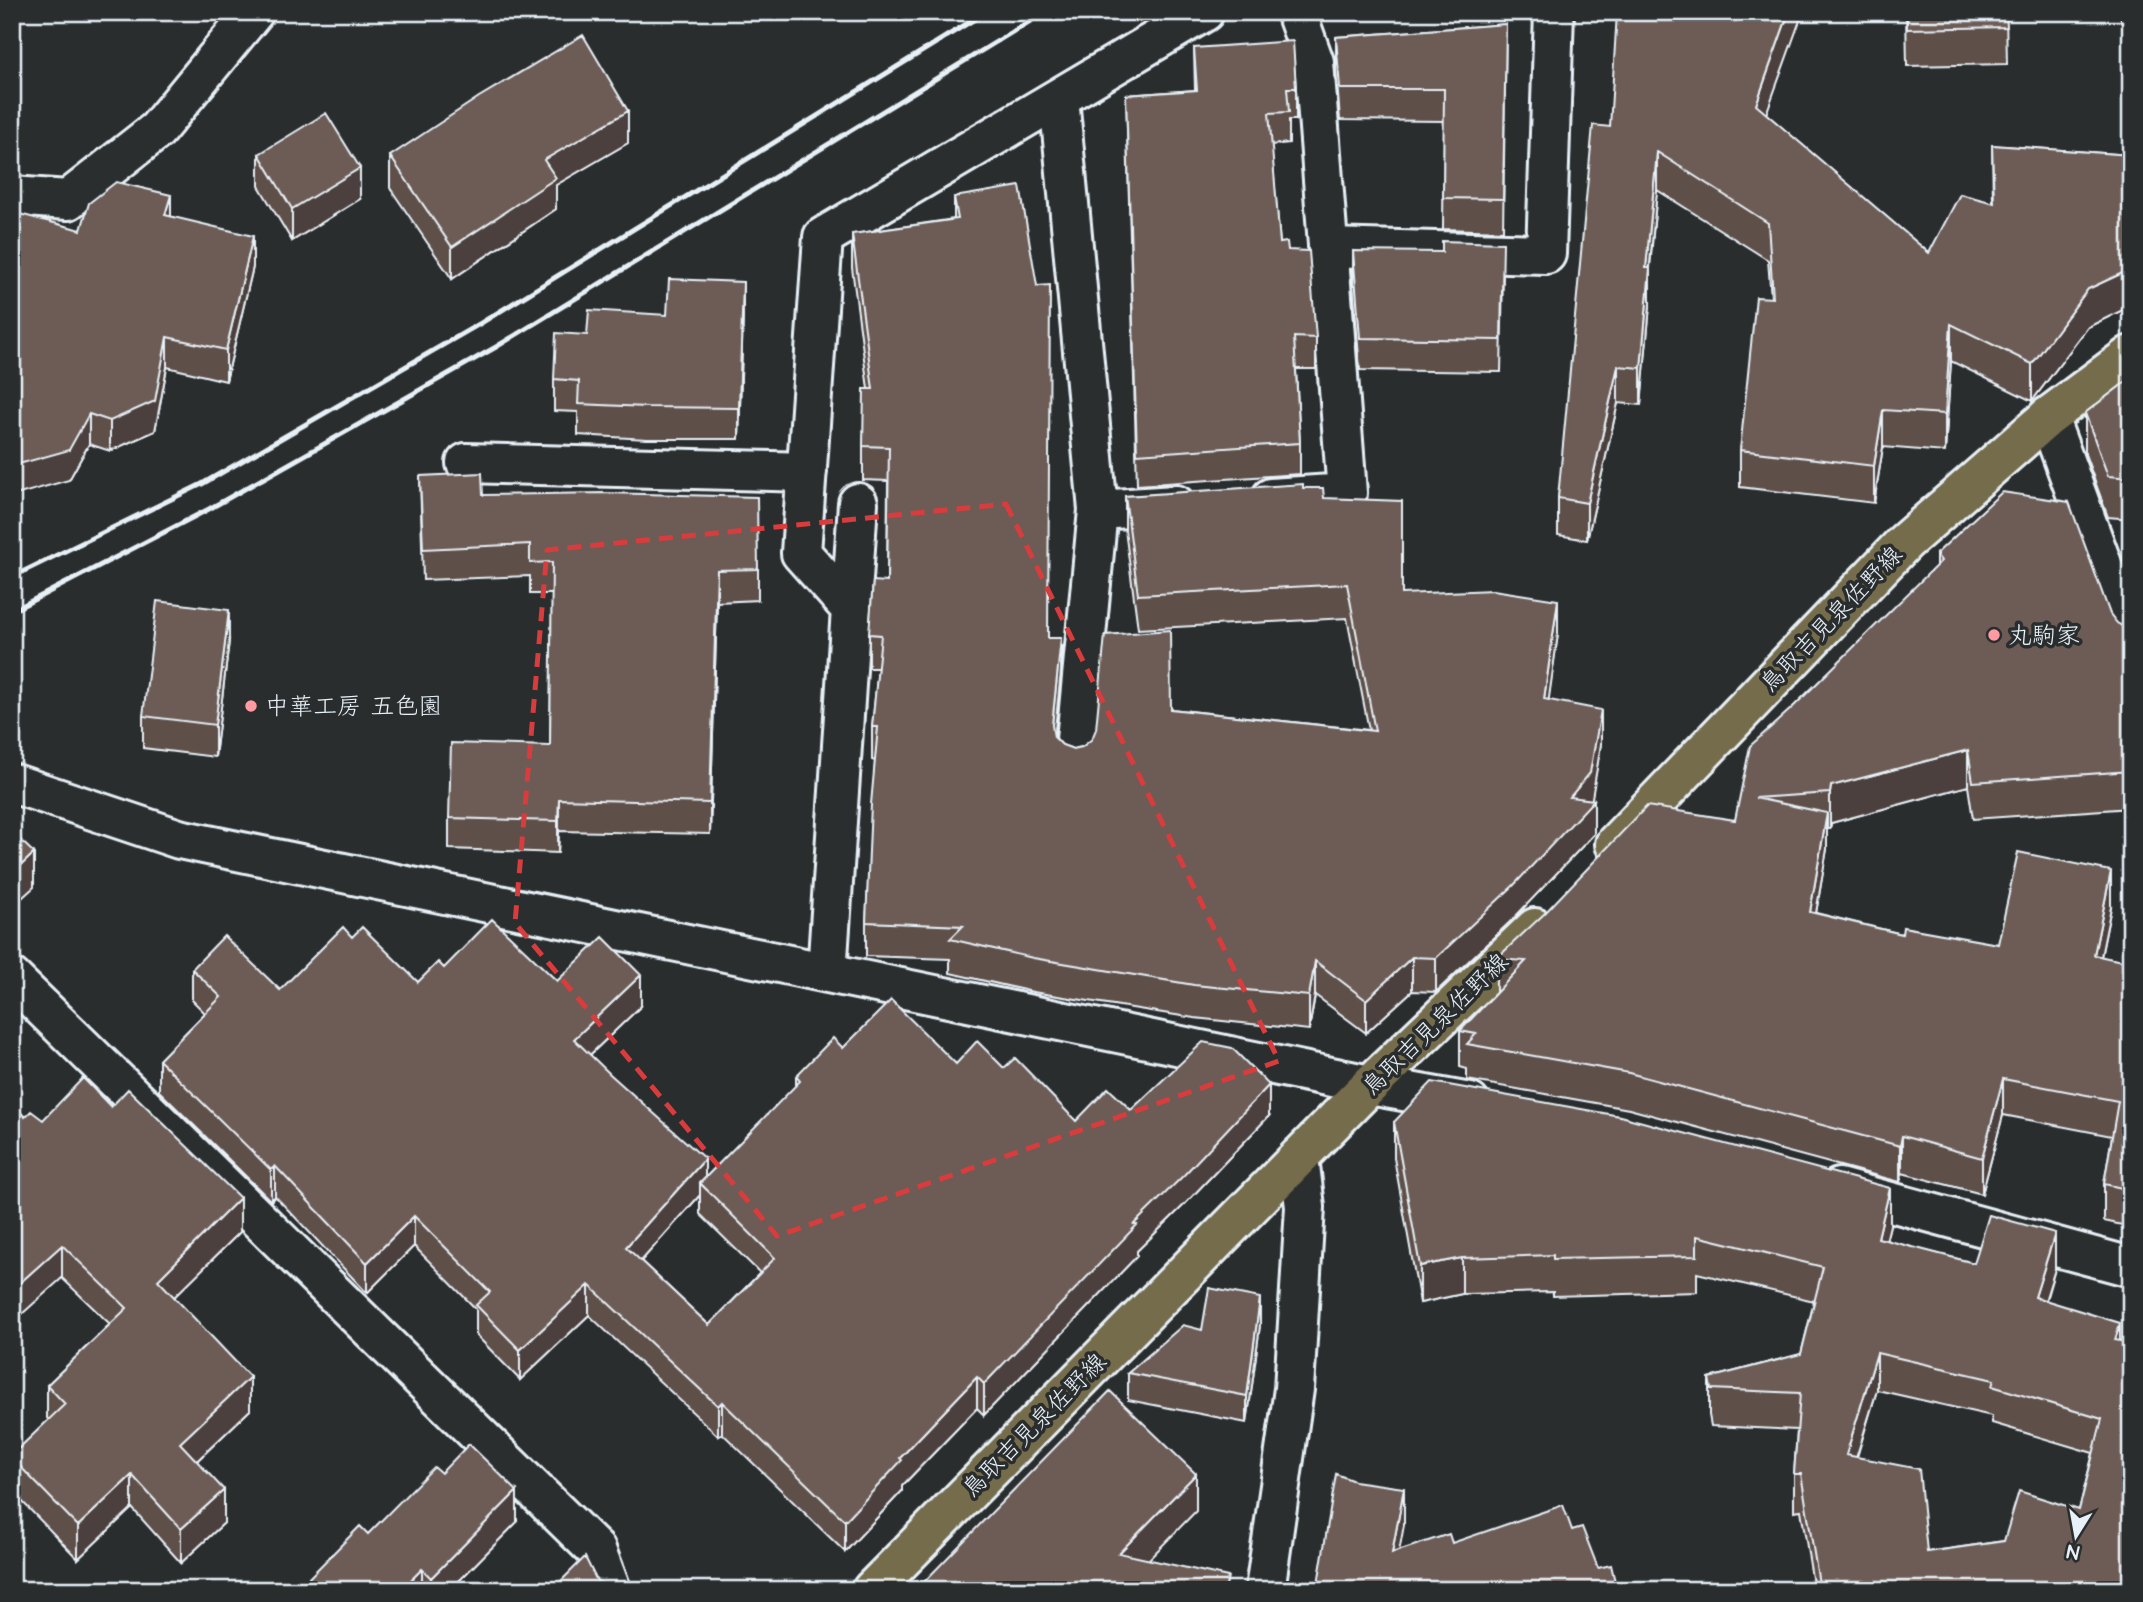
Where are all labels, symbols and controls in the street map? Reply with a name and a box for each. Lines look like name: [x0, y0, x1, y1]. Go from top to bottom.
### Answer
street label: 鳥取吉見泉佐野線: [1753, 539, 1911, 701]
place label: 丸駒家: [2008, 619, 2080, 653]
marker: 丸駒家: [1986, 627, 2002, 643]
place label: 中華工房 五色園: [265, 690, 443, 724]
marker: 中華工房 五色園: [243, 698, 259, 714]
street label: 鳥取吉見泉佐野線: [1355, 946, 1517, 1104]
street label: 鳥取吉見泉佐野線: [955, 1346, 1115, 1506]
north arrow: [2042, 1500, 2112, 1570]
text: N: [2065, 1537, 2081, 1566]

